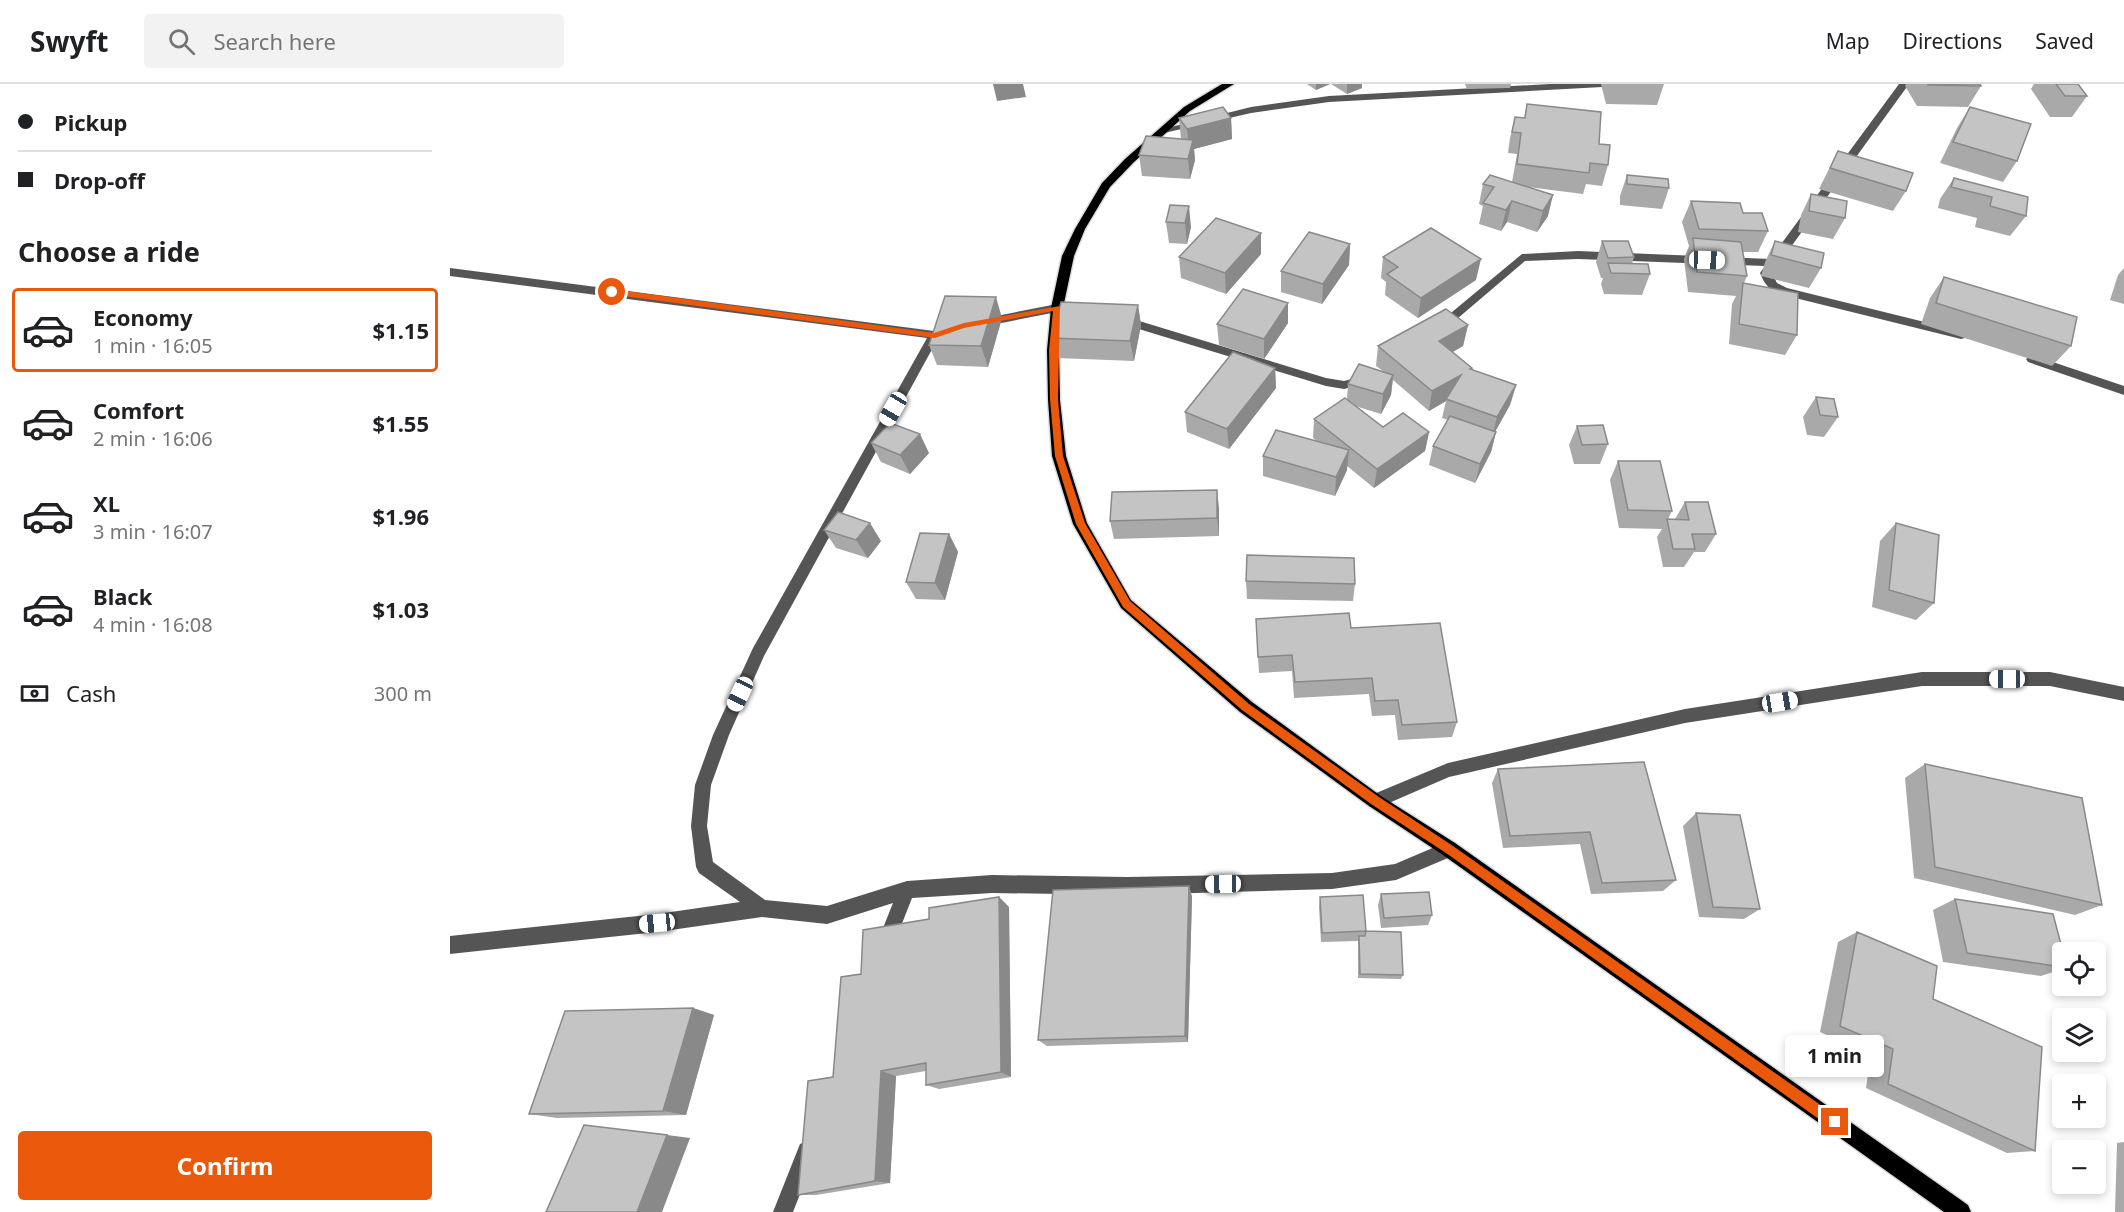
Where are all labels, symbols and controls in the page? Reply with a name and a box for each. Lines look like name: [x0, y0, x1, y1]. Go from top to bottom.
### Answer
search box: [144, 14, 564, 68]
text: Swyft: [30, 22, 108, 60]
icon: search: [165, 25, 198, 58]
text: Search here: [213, 26, 336, 56]
text: Map: [1826, 27, 1870, 55]
text: Directions: [1903, 27, 2002, 55]
text: Saved: [2035, 27, 2094, 55]
text: Pickup: [54, 107, 127, 137]
text: Drop-off: [54, 165, 145, 195]
text: Choose a ride: [18, 233, 200, 270]
car: [1689, 250, 1725, 270]
route start: [598, 278, 625, 305]
text: Economy: [93, 302, 192, 332]
icon: car: [21, 303, 75, 357]
text: $1.15: [372, 315, 429, 345]
text: 1 min · 16:05: [93, 332, 213, 359]
car: [876, 389, 910, 429]
text: Comfort: [93, 395, 184, 425]
icon: car: [21, 396, 75, 450]
text: $1.55: [372, 408, 429, 438]
text: 2 min · 16:06: [93, 425, 213, 452]
text: XL: [93, 488, 120, 518]
icon: car: [21, 489, 75, 543]
text: $1.96: [372, 501, 429, 531]
text: 3 min · 16:07: [93, 518, 213, 545]
text: Black: [93, 581, 152, 611]
icon: car: [21, 582, 75, 636]
text: $1.03: [372, 594, 429, 624]
text: 4 min · 16:08: [93, 611, 213, 638]
car: [1989, 670, 2025, 688]
car: [724, 674, 756, 714]
icon: cash: [18, 677, 51, 710]
text: Cash: [66, 678, 116, 708]
text: 300 m: [374, 680, 432, 707]
car: [1761, 690, 1799, 714]
car: [1205, 875, 1241, 893]
car: [638, 912, 676, 934]
map controls: [2052, 942, 2106, 1194]
button: locate: [2052, 942, 2106, 996]
button: layers: [2052, 1008, 2106, 1062]
callout: 1 min: [1786, 1035, 1884, 1077]
text: 1 min: [1807, 1042, 1862, 1069]
button: +: [2052, 1074, 2106, 1128]
route end: [1821, 1108, 1848, 1135]
button: Confirm: [18, 1131, 432, 1200]
button: −: [2052, 1140, 2106, 1194]

